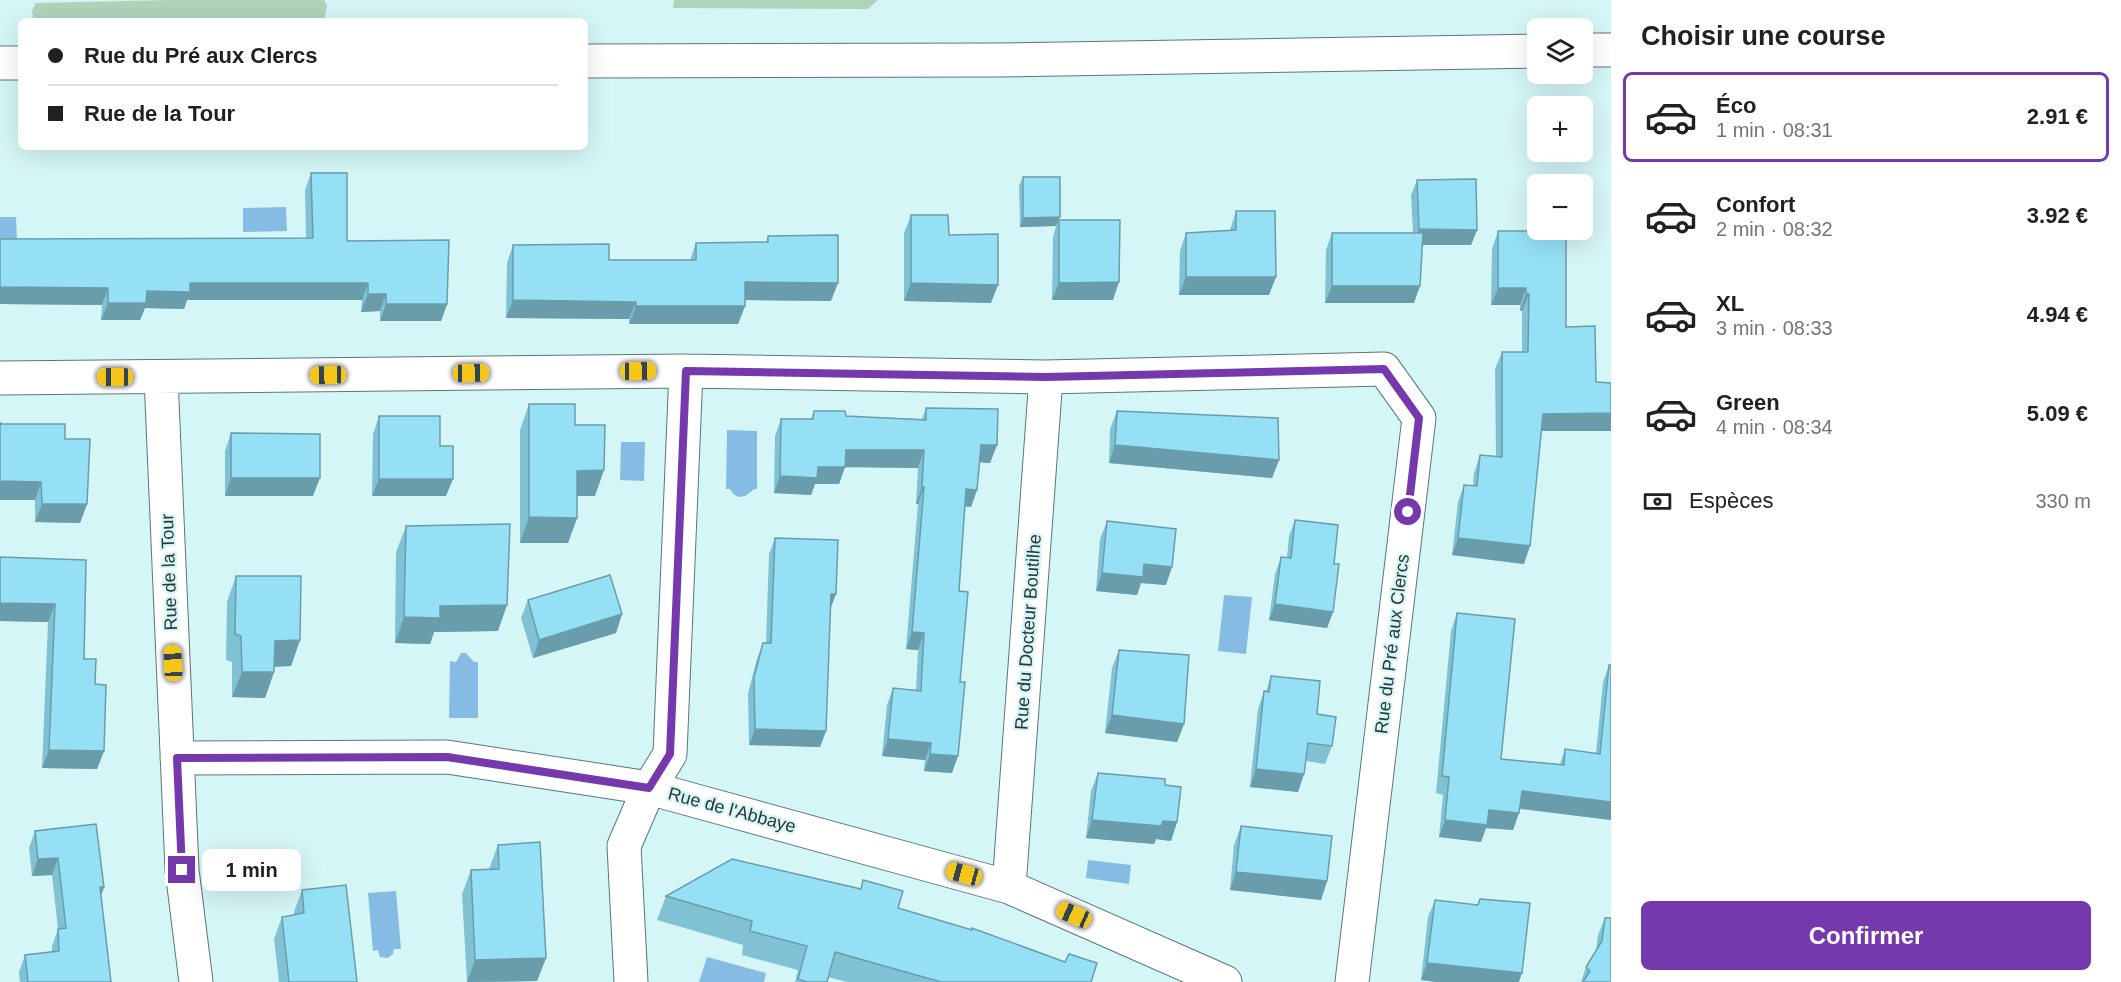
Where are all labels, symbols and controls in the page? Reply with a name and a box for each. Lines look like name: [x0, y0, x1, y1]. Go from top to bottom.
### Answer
map controls: [1527, 18, 1593, 240]
button: layers: [1527, 18, 1593, 84]
text: Choisir une course: [1641, 21, 1886, 51]
text: Rue du Pré aux Clercs: [84, 43, 318, 68]
icon: car: [1644, 90, 1698, 144]
text: Éco: [1716, 93, 1756, 118]
button: +: [1527, 96, 1593, 162]
text: Rue de la Tour: [84, 101, 235, 126]
text: 2.91 €: [2027, 104, 2088, 129]
text: 1 min · 08:31: [1716, 119, 1833, 141]
button: −: [1527, 174, 1593, 240]
icon: car: [1644, 189, 1698, 243]
text: Confort: [1716, 192, 1795, 217]
text: 3.92 €: [2027, 203, 2088, 228]
text: 2 min · 08:32: [1716, 218, 1833, 240]
icon: car: [1644, 288, 1698, 342]
text: XL: [1716, 291, 1744, 316]
text: 4.94 €: [2027, 302, 2088, 327]
text: 3 min · 08:33: [1716, 317, 1833, 339]
car: [620, 362, 656, 380]
car: [453, 364, 489, 382]
car: [310, 366, 346, 384]
car: [97, 368, 133, 386]
icon: car: [1644, 387, 1698, 441]
text: Green: [1716, 390, 1780, 415]
text: 5.09 €: [2027, 401, 2088, 426]
text: 4 min · 08:34: [1716, 416, 1833, 438]
icon: cash: [1641, 485, 1674, 518]
text: Espèces: [1689, 488, 1773, 513]
text: 330 m: [2035, 490, 2091, 512]
route start: [1394, 498, 1421, 525]
street label: Rue de la Tour: [157, 513, 181, 631]
street label: Rue du Docteur Boutilhe: [1011, 533, 1045, 731]
street label: Rue du Pré aux Clercs: [1371, 553, 1413, 735]
car: [163, 645, 183, 681]
street label: Rue de l'Abbaye: [666, 783, 798, 837]
callout: 1 min: [203, 849, 302, 891]
route end: [168, 856, 195, 883]
text: 1 min: [225, 859, 278, 881]
car: [944, 861, 984, 887]
car: [1054, 899, 1094, 931]
button: Confirmer: [1641, 901, 2091, 970]

